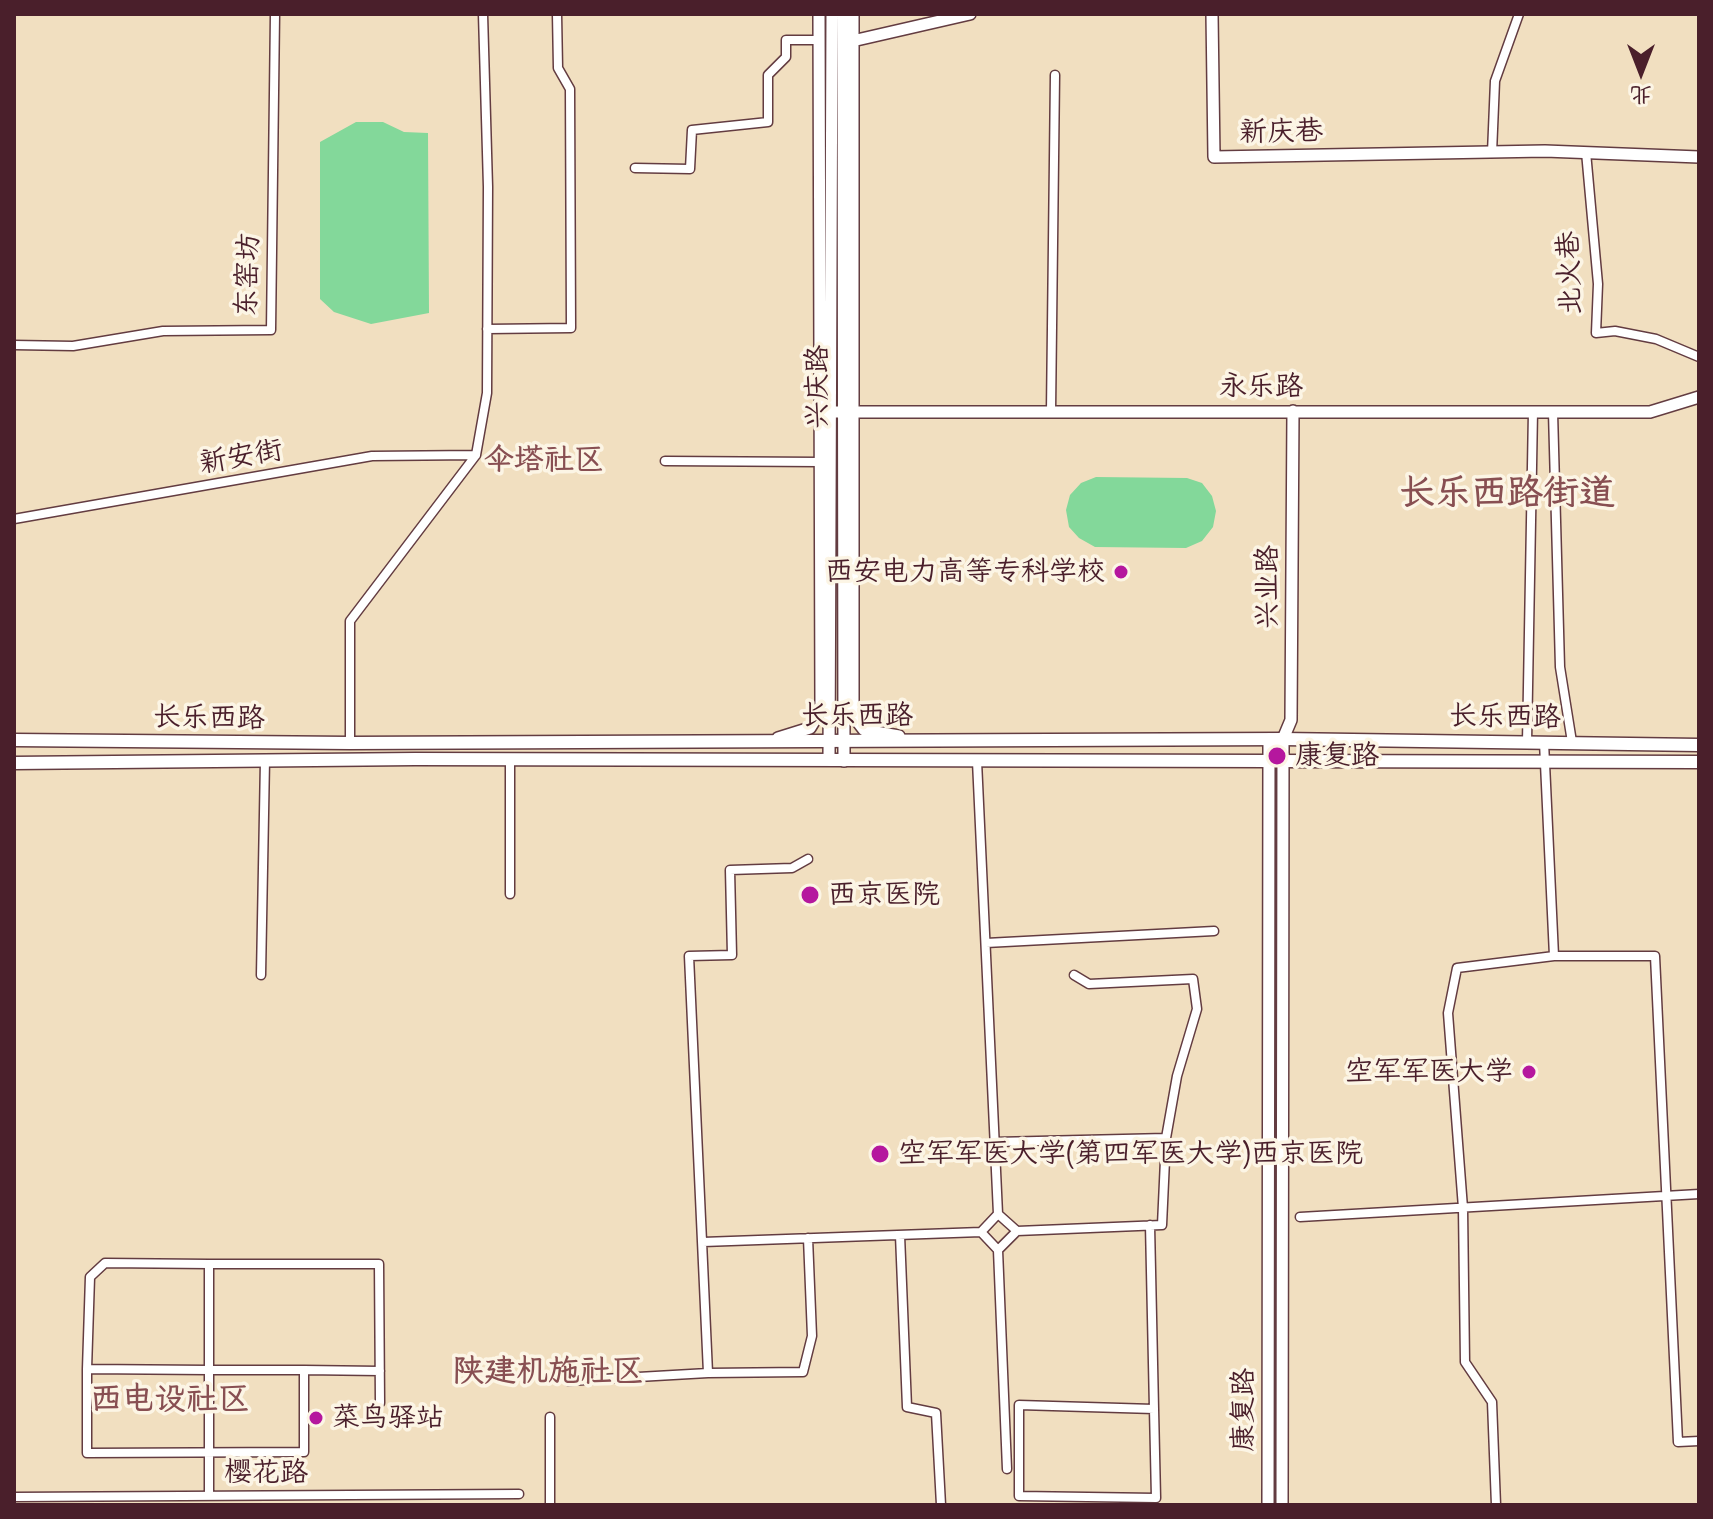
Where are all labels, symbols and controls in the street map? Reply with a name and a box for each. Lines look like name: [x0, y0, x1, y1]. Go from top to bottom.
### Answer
north arrow: [1601, 32, 1681, 112]
text: 北: [1630, 82, 1652, 110]
street label: 新庆巷: [1239, 114, 1323, 150]
street label: 北火巷: [1552, 230, 1588, 316]
street label: 东窑坊: [230, 232, 266, 318]
street label: 兴庆路: [801, 345, 835, 429]
street label: 永乐路: [1219, 370, 1303, 404]
street label: 新安街: [197, 433, 285, 481]
district label: 伞塔社区: [484, 442, 604, 478]
district label: 长乐西路街道: [1399, 472, 1615, 516]
street label: 兴业路: [1251, 545, 1285, 629]
place label: 西安电力高等专科学校: [825, 555, 1105, 589]
marker: 西安电力高等专科学校: [1112, 563, 1130, 581]
street label: 长乐西路: [801, 699, 913, 733]
street label: 长乐西路: [1449, 699, 1561, 735]
street label: 长乐西路: [153, 700, 265, 736]
place label: 康复路: [1295, 739, 1379, 773]
marker: 康复路: [1266, 745, 1288, 767]
place label: 西京医院: [828, 878, 940, 912]
marker: 西京医院: [799, 884, 821, 906]
place label: 空军军医大学: [1345, 1055, 1513, 1089]
marker: 空军军医大学: [1520, 1063, 1538, 1081]
place label: 空军军医大学(第四军医大学)西京医院: [898, 1137, 1363, 1171]
marker: 空军军医大学(第四军医大学)西京医院: [869, 1143, 891, 1165]
district label: 陕建机施社区: [452, 1353, 644, 1391]
street label: 康复路: [1227, 1368, 1261, 1452]
district label: 西电设社区: [90, 1381, 250, 1419]
place label: 菜鸟驿站: [332, 1401, 444, 1435]
marker: 菜鸟驿站: [307, 1409, 325, 1427]
street label: 樱花路: [224, 1456, 308, 1490]

